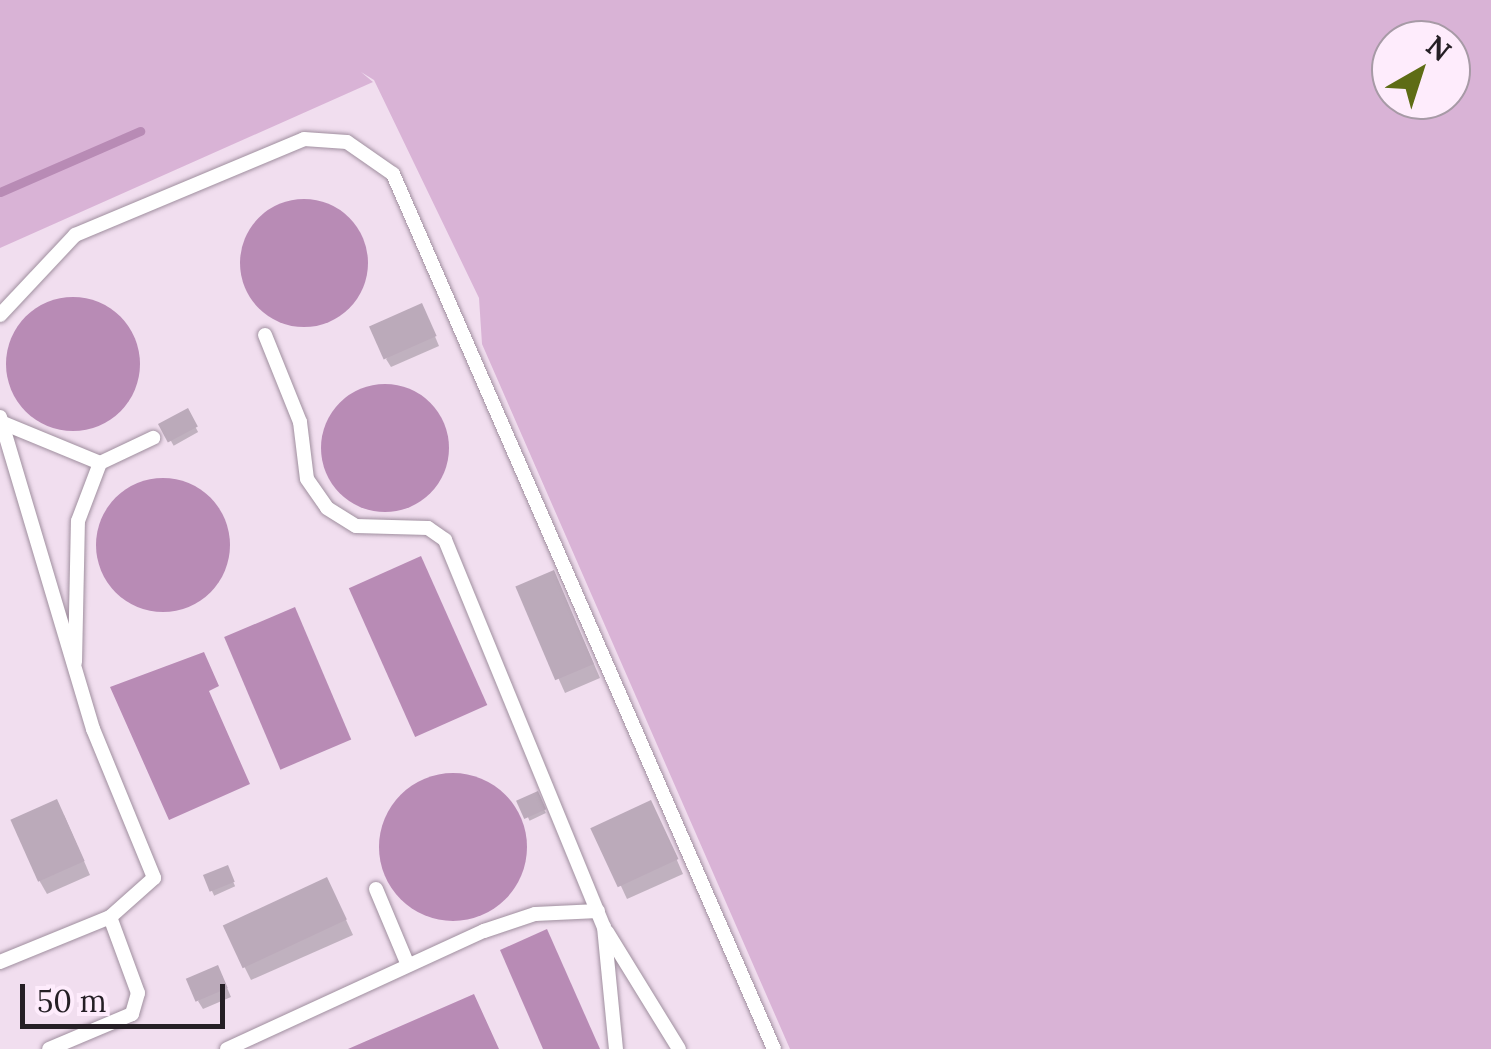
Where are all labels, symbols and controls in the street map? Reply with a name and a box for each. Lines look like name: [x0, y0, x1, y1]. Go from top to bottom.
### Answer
north arrow: [1371, 20, 1471, 120]
text: N: [1419, 27, 1458, 69]
scale bar: [25, 964, 230, 1026]
text: 50 m: [37, 982, 107, 1020]

